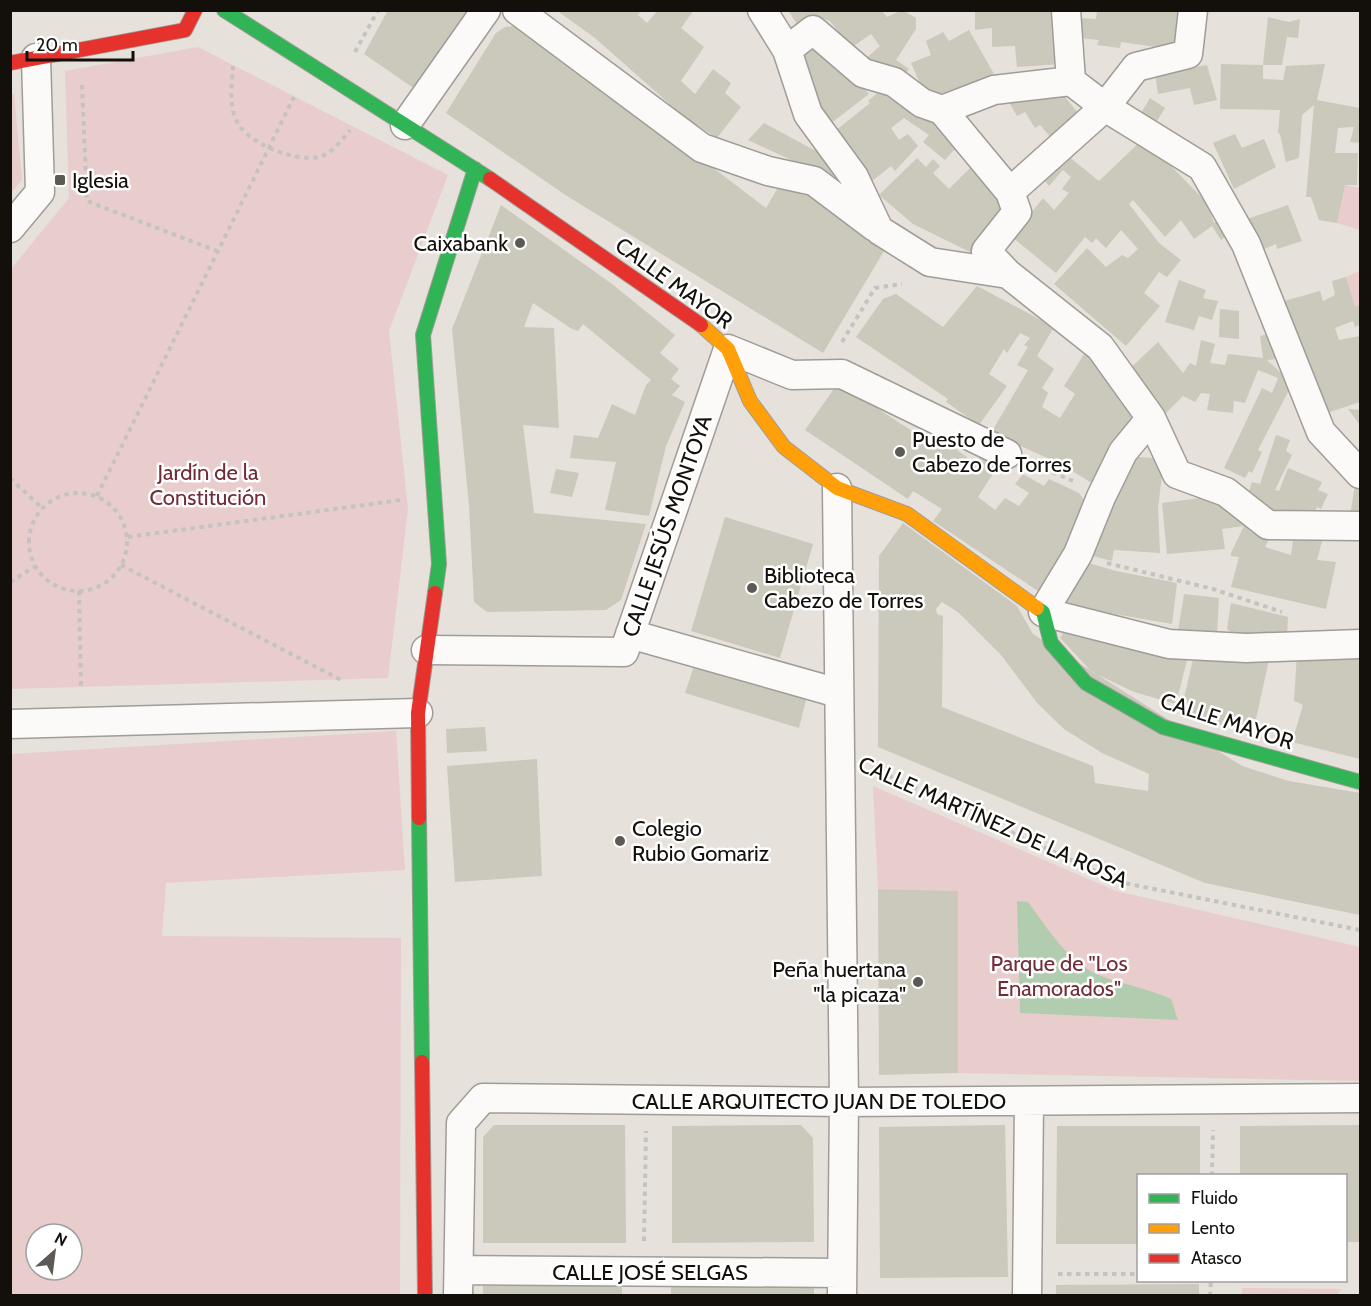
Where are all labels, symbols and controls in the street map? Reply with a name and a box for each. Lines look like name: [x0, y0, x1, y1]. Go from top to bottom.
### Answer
scale bar: [27, 24, 134, 62]
text: 20 m: [36, 34, 78, 56]
place label: Iglesia: [72, 167, 129, 194]
marker: Iglesia: [53, 173, 67, 187]
place label: Caixabank: [413, 230, 508, 257]
street label: CALLE MAYOR: [610, 231, 738, 335]
marker: Caixabank: [513, 236, 527, 250]
street label: CALLE JESÚS MONTOYA: [616, 411, 718, 641]
place label: Puesto de Cabezo de Torres: [912, 426, 1071, 478]
marker: Puesto de Cabezo de Torres: [893, 445, 907, 459]
park label: Jardín de la Constitución: [150, 459, 266, 511]
place label: Biblioteca Cabezo de Torres: [764, 562, 923, 614]
marker: Biblioteca Cabezo de Torres: [745, 581, 759, 595]
street label: CALLE MAYOR: [1157, 687, 1297, 755]
street label: CALLE MARTÍNEZ DE LA ROSA: [854, 750, 1132, 894]
place label: Colegio Rubio Gomariz: [632, 815, 769, 867]
marker: Colegio Rubio Gomariz: [613, 834, 627, 848]
park label: Parque de "Los Enamorados": [990, 950, 1128, 1002]
place label: Peña huertana "la picaza": [772, 956, 906, 1008]
marker: Peña huertana "la picaza": [911, 975, 925, 989]
street label: CALLE ARQUITECTO JUAN DE TOLEDO: [632, 1088, 1006, 1115]
legend: [1137, 1174, 1347, 1282]
text: Fluido: [1191, 1187, 1238, 1209]
text: Lento: [1191, 1217, 1235, 1239]
north arrow: [24, 1222, 84, 1282]
text: N: [51, 1228, 70, 1250]
text: Atasco: [1191, 1247, 1242, 1269]
street label: CALLE JOSÉ SELGAS: [552, 1259, 748, 1286]

